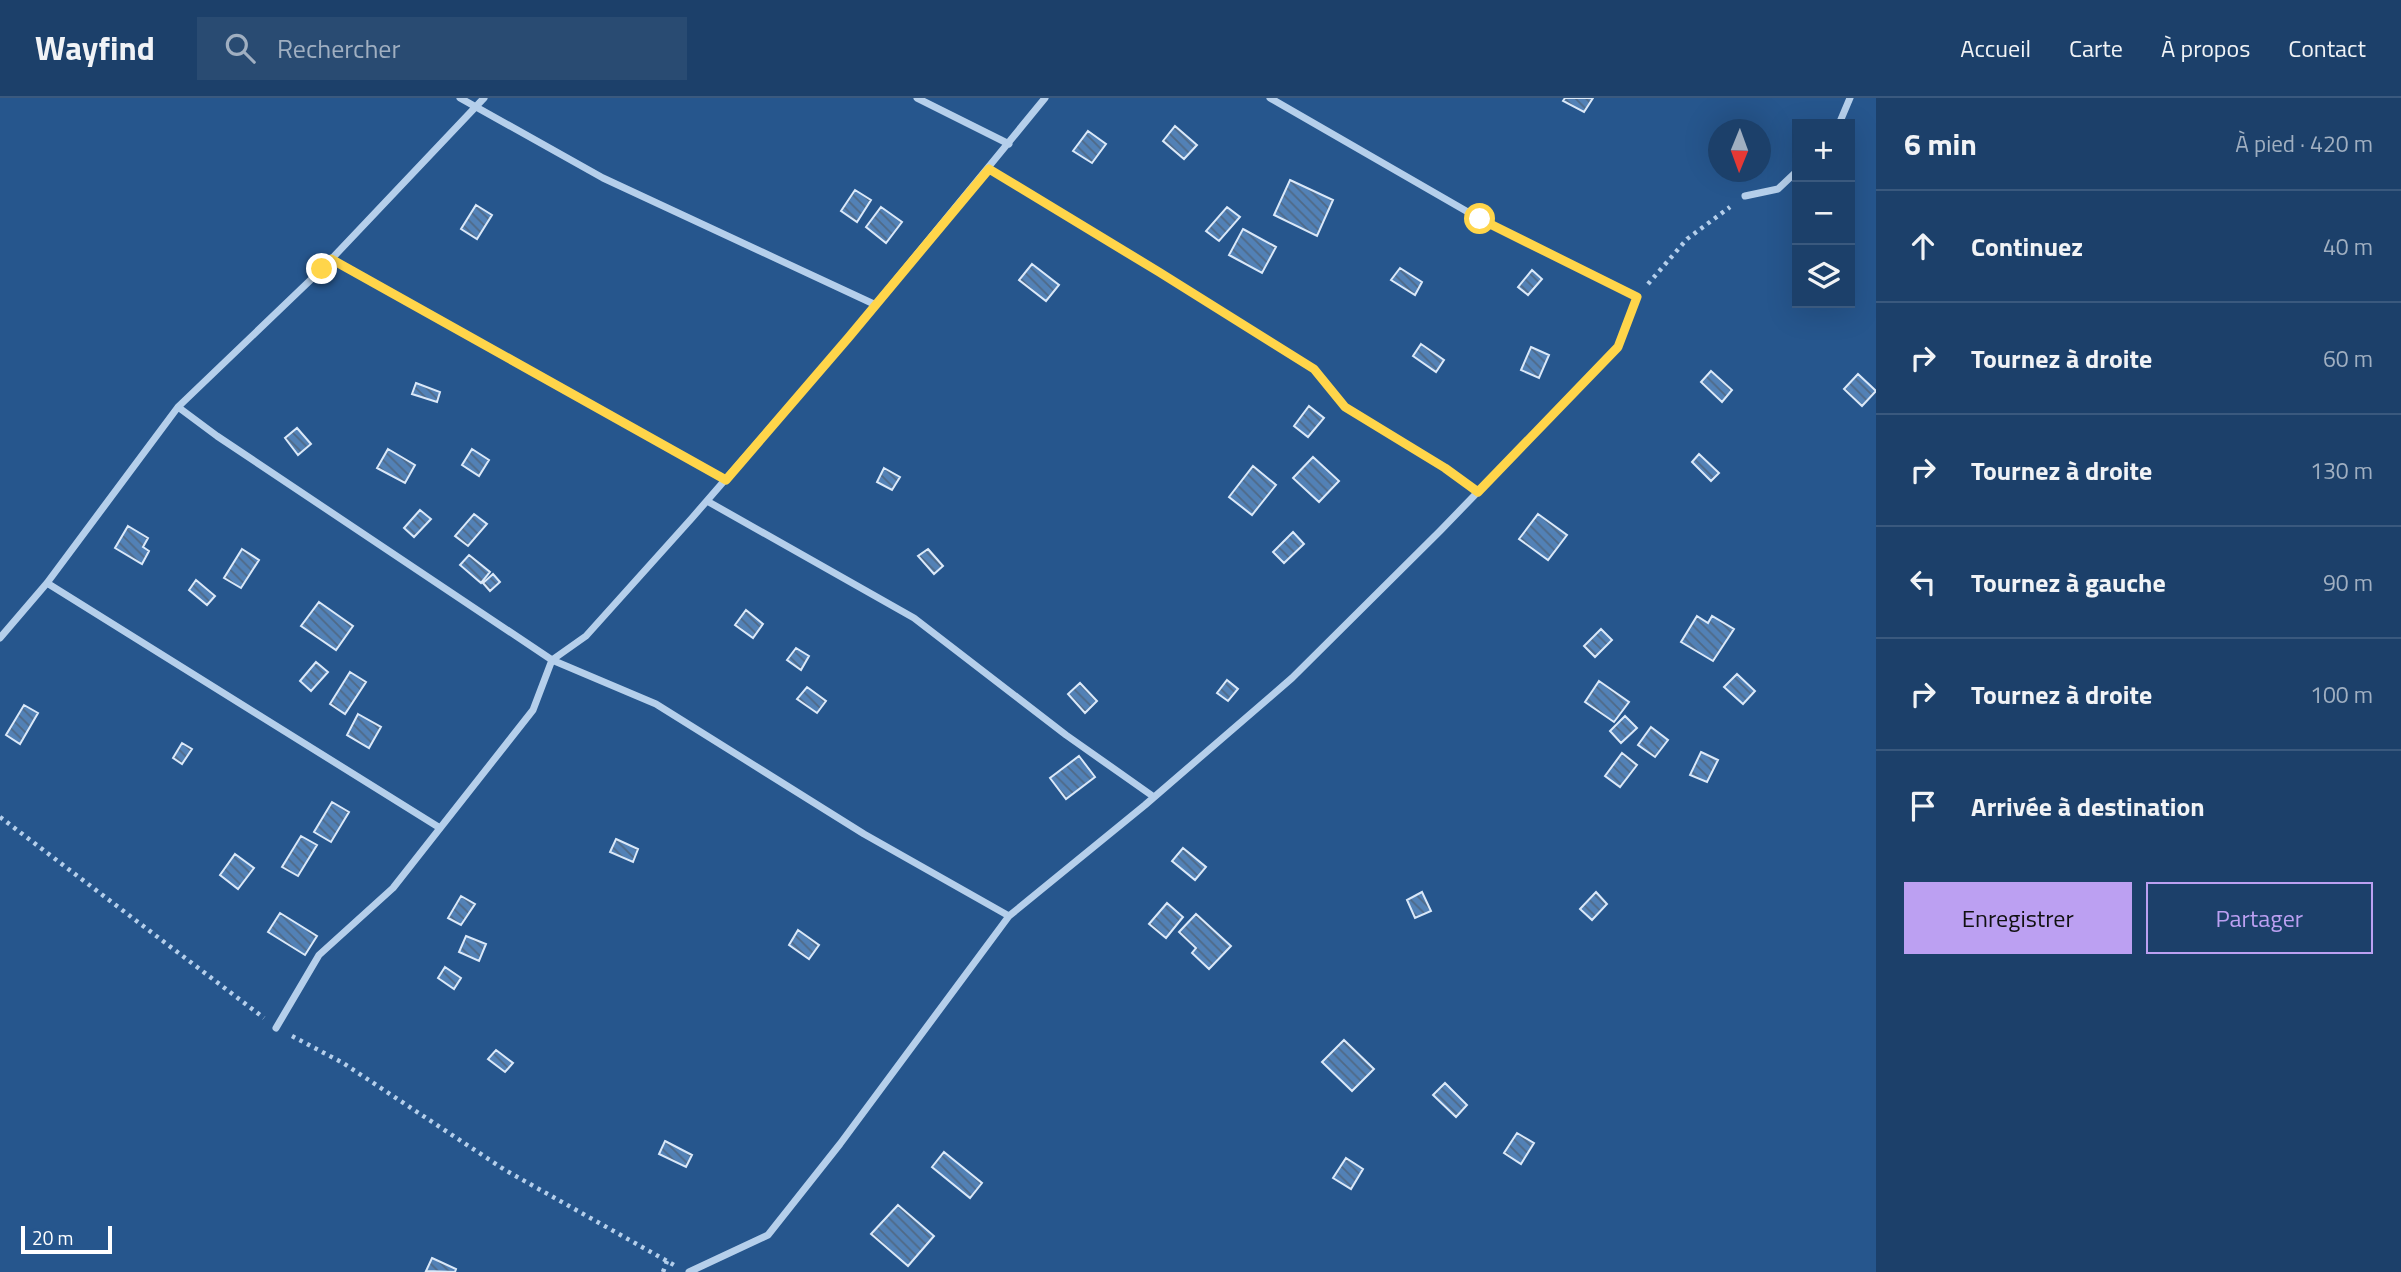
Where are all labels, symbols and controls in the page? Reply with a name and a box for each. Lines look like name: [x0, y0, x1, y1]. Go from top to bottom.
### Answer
search box: [197, 17, 687, 80]
text: Wayfind: [35, 23, 155, 73]
icon: search: [221, 29, 259, 67]
text: Rechercher: [277, 29, 401, 68]
text: Accueil: [1960, 30, 2031, 66]
text: Carte: [2069, 30, 2123, 66]
text: À propos: [2161, 30, 2250, 66]
text: Contact: [2288, 30, 2366, 66]
north arrow: [1708, 119, 1771, 182]
map controls: [1792, 119, 1855, 308]
button: +: [1792, 119, 1855, 182]
text: 6 min: [1904, 121, 1977, 167]
text: À pied · 420 m: [2235, 126, 2373, 161]
button: −: [1792, 182, 1855, 245]
route start: [1464, 203, 1495, 234]
icon: ahead: [1904, 227, 1942, 265]
text: Continuez: [1971, 227, 2083, 266]
text: 40 m: [2323, 229, 2373, 264]
button: layers: [1792, 245, 1855, 308]
route end: [306, 253, 337, 284]
icon: right: [1904, 339, 1942, 377]
text: Tournez à droite: [1971, 339, 2152, 378]
text: 60 m: [2323, 341, 2373, 376]
icon: right: [1904, 451, 1942, 489]
text: Tournez à droite: [1971, 451, 2152, 490]
text: 130 m: [2310, 453, 2373, 488]
icon: left: [1904, 563, 1942, 601]
text: Tournez à gauche: [1971, 563, 2166, 602]
text: 90 m: [2323, 565, 2373, 600]
icon: right: [1904, 675, 1942, 713]
text: Tournez à droite: [1971, 675, 2152, 714]
text: 100 m: [2310, 677, 2373, 712]
icon: arrive: [1904, 787, 1942, 825]
text: Arrivée à destination: [1971, 787, 2205, 826]
button: Enregistrer: [1904, 882, 2132, 954]
button: Partager: [2146, 882, 2373, 954]
scale bar: [21, 1223, 112, 1255]
text: 20 m: [32, 1223, 73, 1252]

